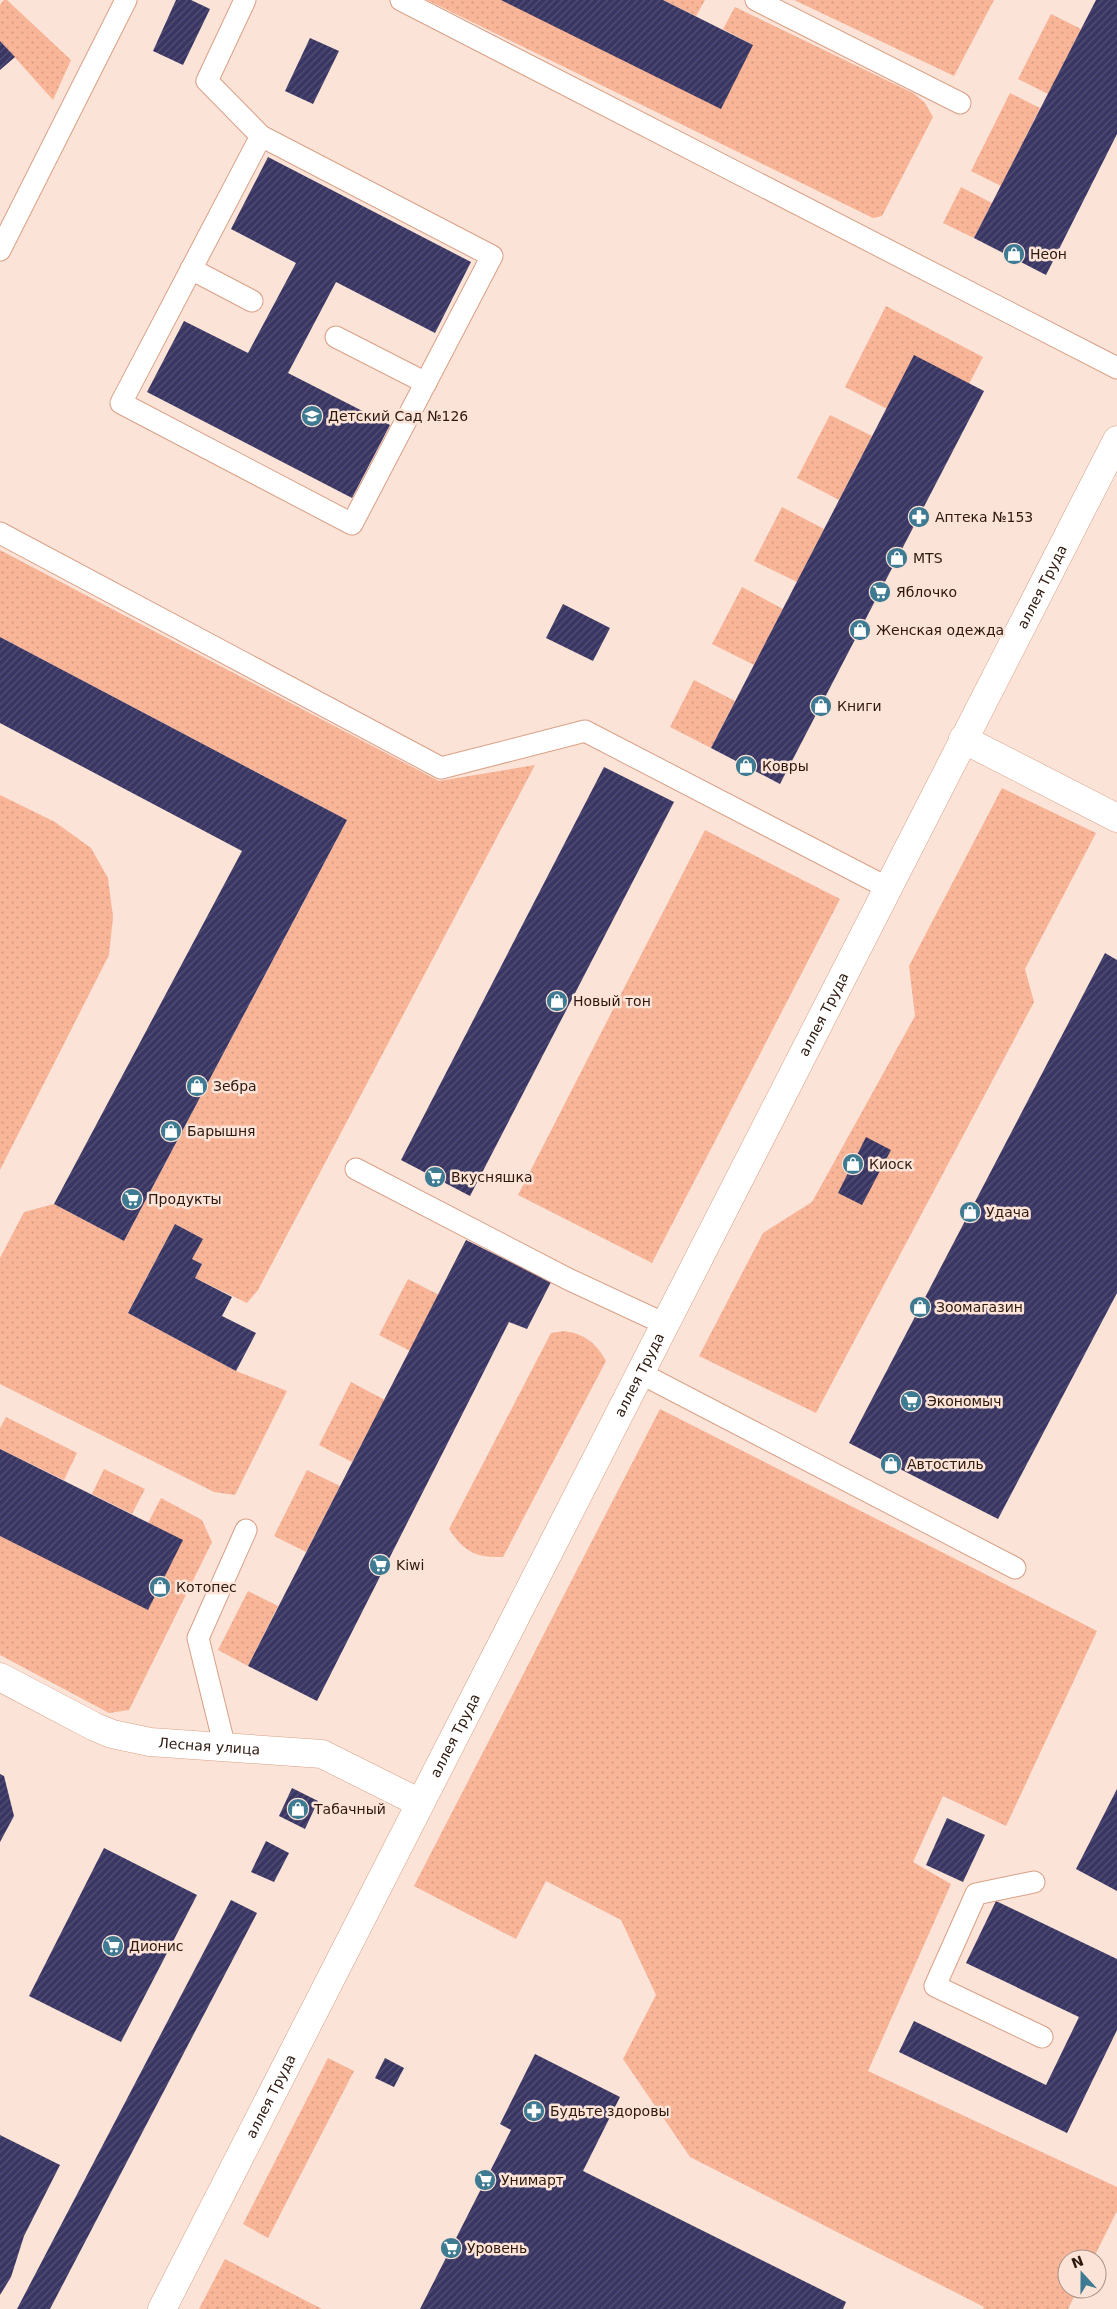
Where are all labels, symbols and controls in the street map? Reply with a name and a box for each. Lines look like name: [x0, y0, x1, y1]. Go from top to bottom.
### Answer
shop icon: Неон: [1002, 242, 1026, 266]
place label: Неон: [1030, 246, 1067, 262]
school or university icon: Детский Сад №126: [300, 404, 324, 428]
place label: Детский Сад №126: [328, 408, 468, 424]
pharmacy icon: Аптека №153: [907, 505, 931, 529]
place label: Аптека №153: [935, 509, 1033, 525]
street label: аллея Труда: [1014, 542, 1070, 631]
shop icon: MTS: [885, 546, 909, 570]
place label: MTS: [913, 550, 943, 566]
supermarket icon: Яблочко: [868, 580, 892, 604]
place label: Яблочко: [896, 584, 957, 600]
shop icon: Женская одежда: [848, 618, 872, 642]
place label: Женская одежда: [876, 622, 1004, 638]
shop icon: Книги: [809, 694, 833, 718]
place label: Книги: [837, 698, 882, 714]
shop icon: Ковры: [734, 754, 758, 778]
place label: Ковры: [762, 758, 809, 774]
street label: аллея Труда: [796, 970, 852, 1059]
shop icon: Новый тон: [545, 989, 569, 1013]
place label: Новый тон: [573, 993, 651, 1009]
shop icon: Зебра: [185, 1074, 209, 1098]
place label: Зебра: [213, 1078, 257, 1094]
shop icon: Барышня: [159, 1119, 183, 1143]
place label: Барышня: [187, 1123, 256, 1139]
shop icon: Киоск: [841, 1152, 865, 1176]
place label: Киоск: [869, 1156, 913, 1172]
supermarket icon: Вкусняшка: [423, 1165, 447, 1189]
place label: Вкусняшка: [451, 1169, 532, 1185]
supermarket icon: Продукты: [120, 1187, 144, 1211]
place label: Продукты: [148, 1191, 222, 1207]
shop icon: Удача: [958, 1200, 982, 1224]
place label: Удача: [986, 1204, 1030, 1220]
shop icon: Зоомагазин: [908, 1295, 932, 1319]
place label: Зоомагазин: [936, 1299, 1023, 1315]
street label: аллея Труда: [611, 1330, 667, 1419]
supermarket icon: Экономыч: [899, 1389, 923, 1413]
place label: Экономыч: [927, 1393, 1001, 1409]
shop icon: Автостиль: [879, 1452, 903, 1476]
place label: Автостиль: [907, 1456, 984, 1472]
supermarket icon: Kiwi: [368, 1553, 392, 1577]
place label: Kiwi: [396, 1557, 424, 1573]
shop icon: Котопес: [148, 1575, 172, 1599]
place label: Котопес: [176, 1579, 237, 1595]
street label: аллея Труда: [427, 1691, 483, 1780]
street label: Лесная улица: [158, 1735, 261, 1758]
shop icon: Табачный: [286, 1797, 310, 1821]
place label: Табачный: [313, 1801, 386, 1817]
supermarket icon: Дионис: [101, 1934, 125, 1958]
place label: Дионис: [129, 1938, 184, 1954]
street label: аллея Труда: [243, 2052, 299, 2141]
pharmacy icon: Будьте здоровы: [522, 2099, 546, 2123]
place label: Будьте здоровы: [550, 2103, 670, 2119]
supermarket icon: Унимарт: [473, 2168, 497, 2192]
place label: Унимарт: [501, 2172, 564, 2188]
supermarket icon: Уровень: [439, 2236, 463, 2260]
place label: Уровень: [467, 2240, 527, 2256]
north arrow: [1057, 2249, 1107, 2299]
text: N: [1069, 2252, 1086, 2271]

